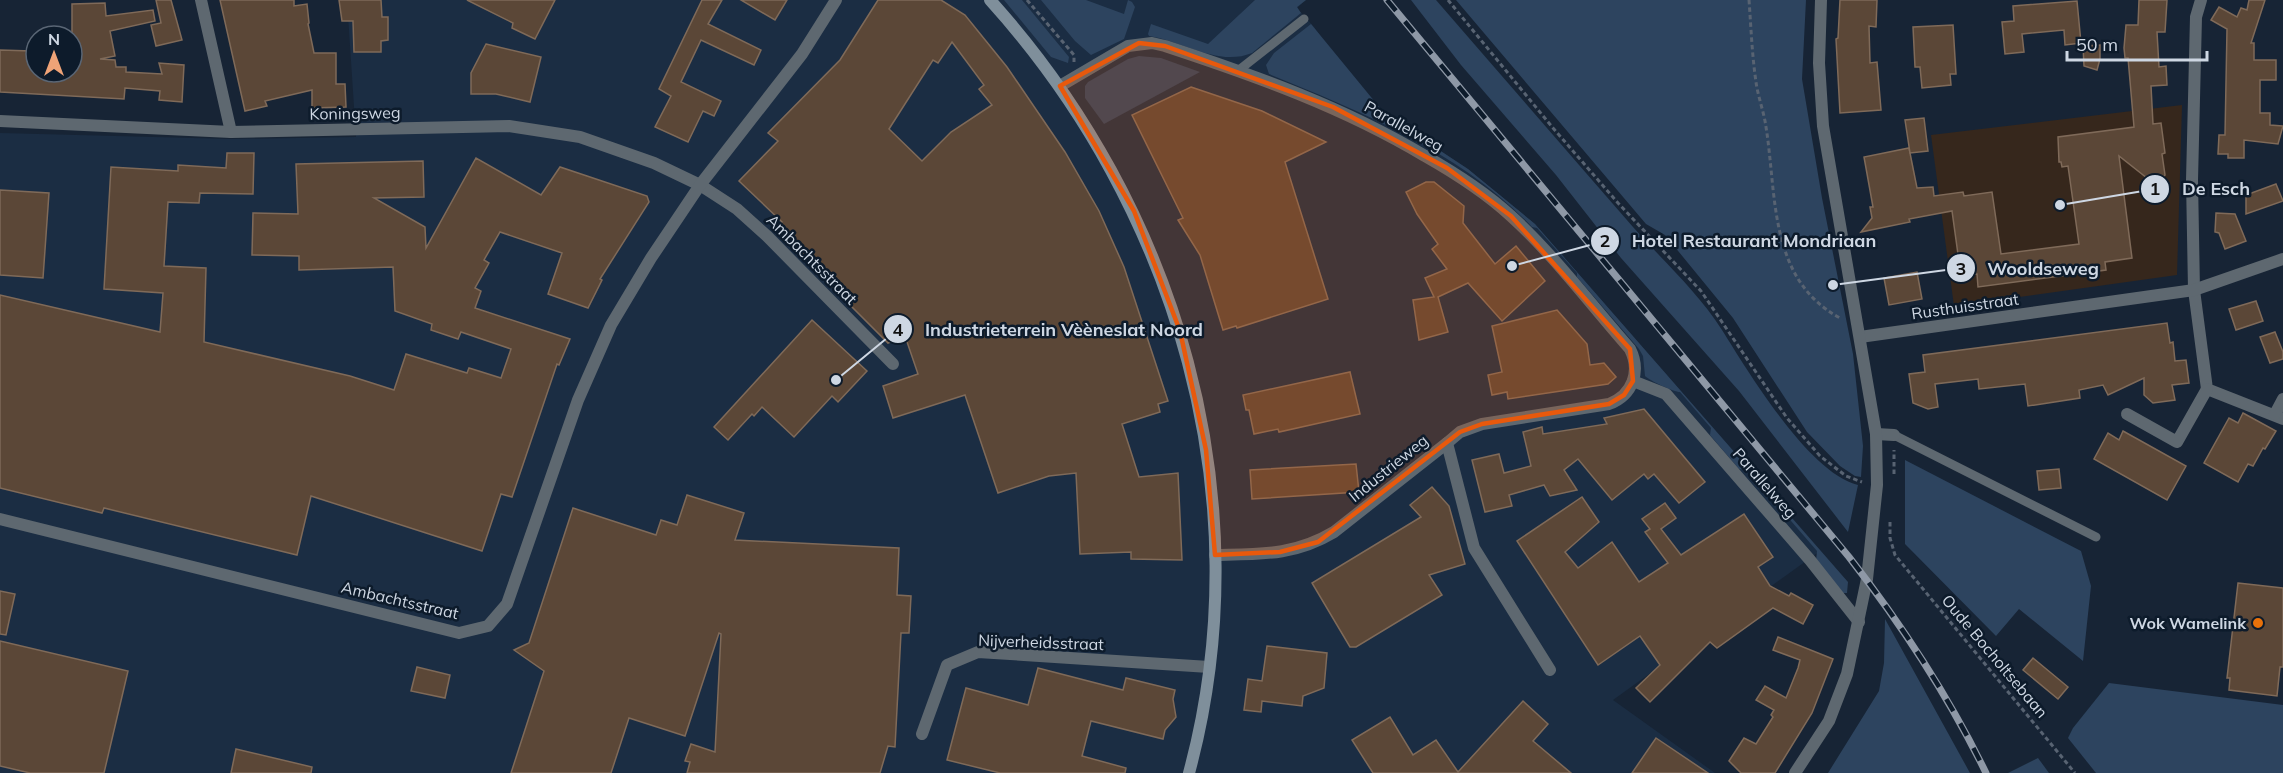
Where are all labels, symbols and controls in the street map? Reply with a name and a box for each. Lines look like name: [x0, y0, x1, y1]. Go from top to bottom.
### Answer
north arrow: [24, 24, 84, 84]
scale bar: [2067, 24, 2206, 62]
text: N: [48, 29, 60, 49]
text: 50 m: [2076, 33, 2118, 56]
street label: Parallelweg: [1361, 96, 1447, 156]
street label: Koningsweg: [309, 102, 401, 124]
callout: De Esch: [2140, 171, 2262, 207]
text: 1: [2150, 177, 2160, 200]
text: De Esch: [2182, 177, 2250, 200]
street label: Ambachtsstraat: [763, 210, 862, 309]
callout: Hotel Restaurant Mondriaan: [1590, 223, 1889, 259]
text: 2: [1600, 229, 1610, 252]
text: Hotel Restaurant Mondriaan: [1632, 229, 1876, 252]
callout: Wooldseweg: [1946, 250, 2111, 286]
text: 3: [1956, 257, 1966, 280]
text: Wooldseweg: [1987, 257, 2099, 280]
street label: Rusthuisstraat: [1910, 289, 2020, 323]
callout: Industrieterrein Vèèneslat Noord: [883, 311, 1215, 347]
text: 4: [893, 318, 904, 341]
text: Industrieterrein Vèèneslat Noord: [925, 318, 1203, 341]
street label: Industrieweg: [1344, 430, 1432, 506]
street label: Parallelweg: [1729, 444, 1801, 522]
street label: Ambachtsstraat: [339, 577, 461, 623]
street label: Oude Bocholtsebaan: [1938, 590, 2052, 722]
place label: Wok Wamelink: [2130, 613, 2247, 633]
marker: Wok Wamelink: [2251, 616, 2265, 630]
street label: Nijverheidsstraat: [978, 630, 1105, 654]

